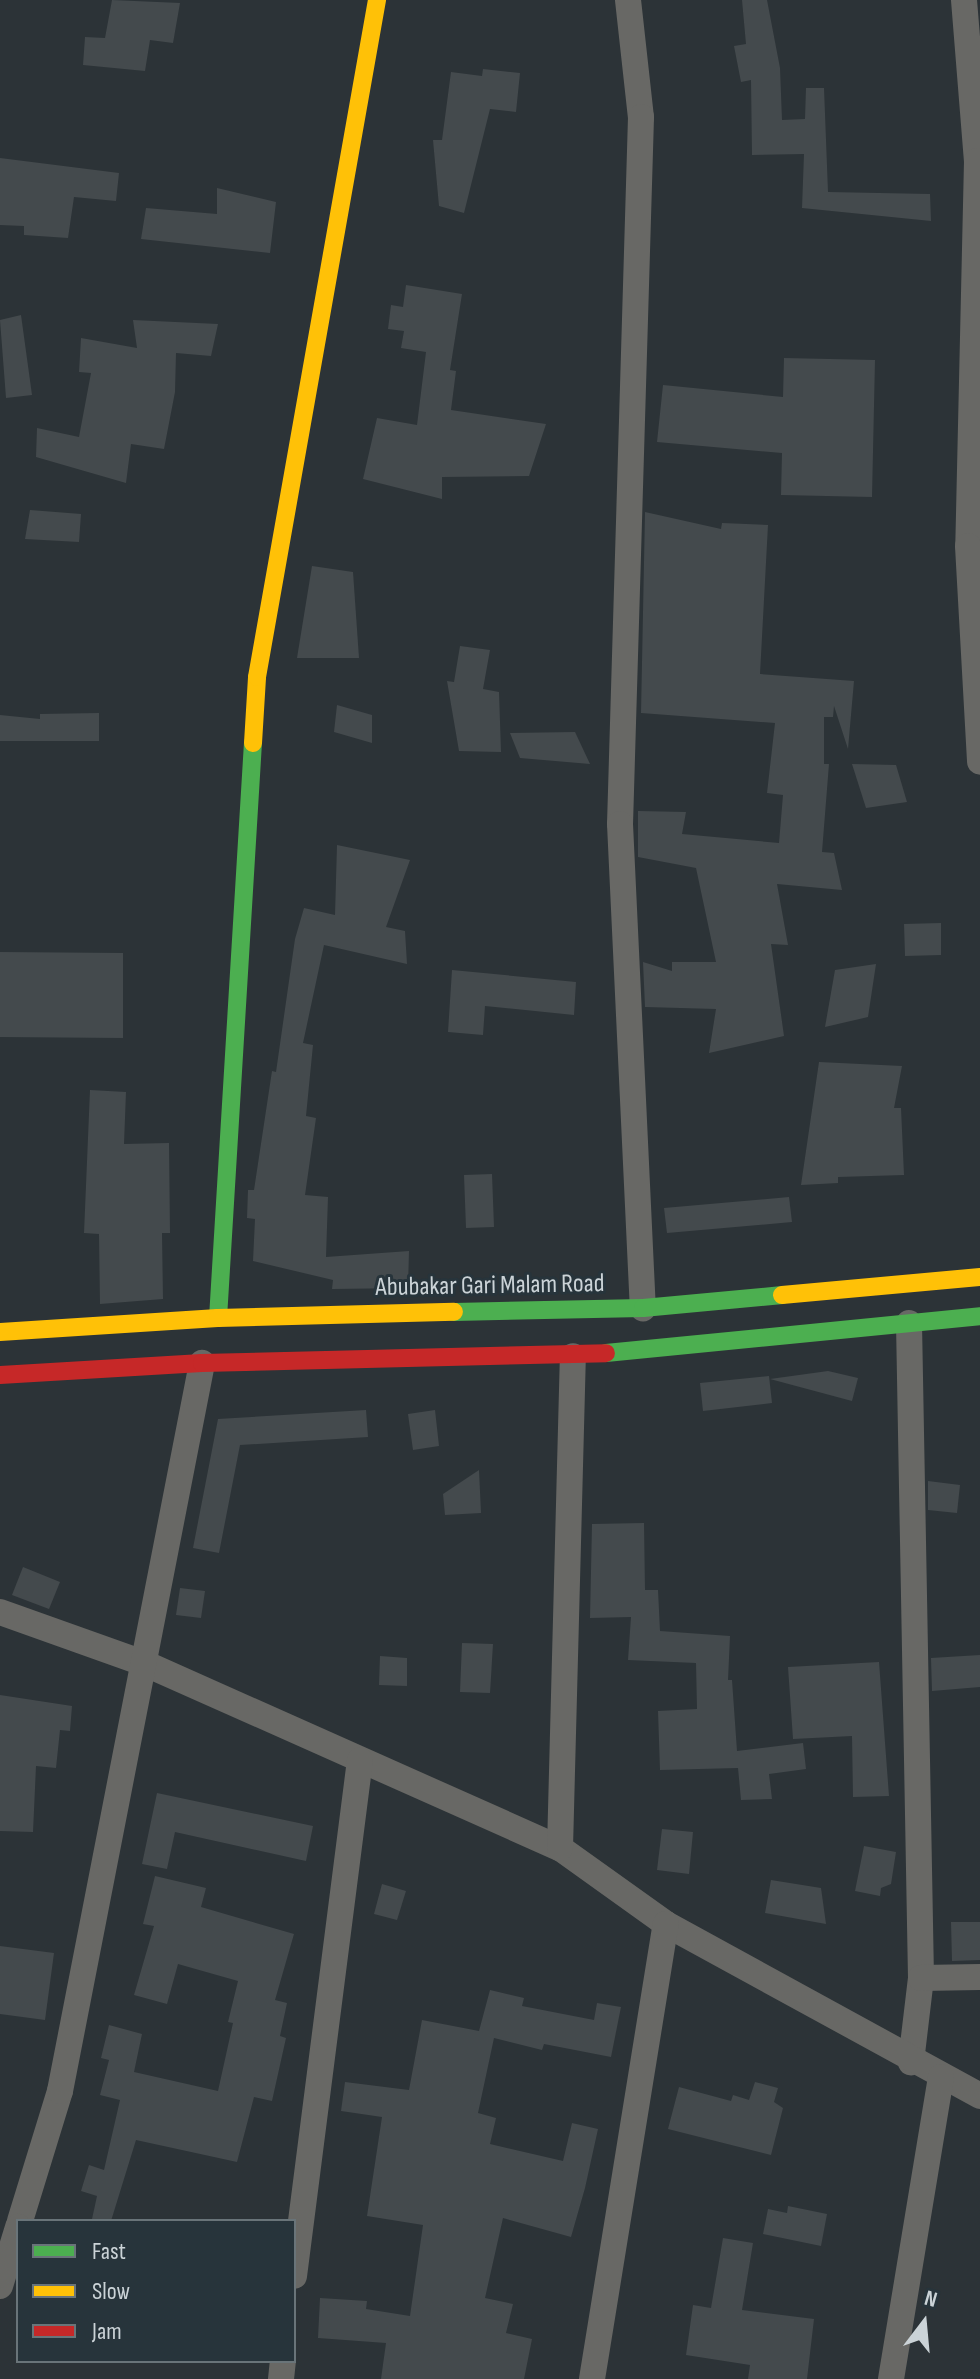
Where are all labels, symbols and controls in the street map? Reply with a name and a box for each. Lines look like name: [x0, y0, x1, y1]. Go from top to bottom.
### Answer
street label: Abubakar Gari Malam Road: [375, 1268, 605, 1304]
legend: [16, 2219, 296, 2363]
text: Fast: [92, 2237, 126, 2266]
text: Slow: [92, 2277, 130, 2306]
north arrow: [884, 2283, 964, 2363]
text: N: [921, 2285, 940, 2314]
text: Jam: [92, 2317, 122, 2346]

